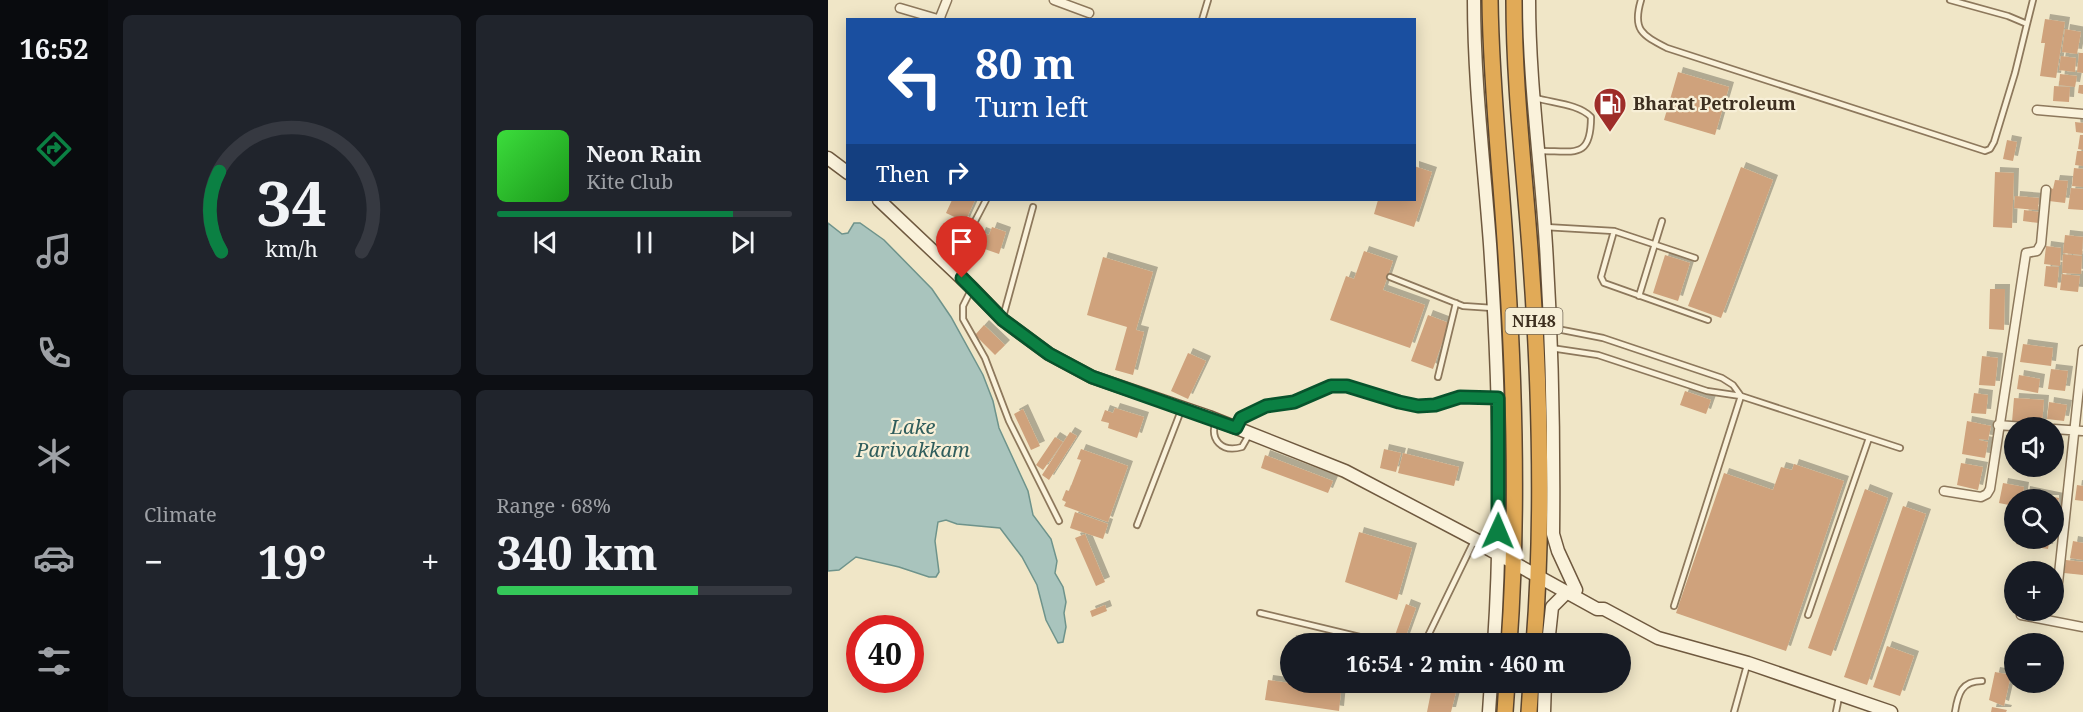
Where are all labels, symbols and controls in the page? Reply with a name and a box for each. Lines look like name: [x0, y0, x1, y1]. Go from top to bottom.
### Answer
text: 16:52: [19, 30, 89, 67]
text: 80 m: [975, 34, 1075, 91]
icon: left: [876, 42, 954, 120]
fuel station icon: Bharat Petroleum: [1592, 86, 1628, 133]
text: Turn left: [975, 88, 1088, 125]
place label: Bharat Petroleum: [1633, 91, 1796, 115]
icon: directions: [33, 128, 75, 170]
text: Neon Rain: [587, 138, 702, 168]
icon: right: [941, 156, 974, 189]
text: Then: [876, 158, 929, 188]
text: 34: [256, 159, 327, 244]
text: Kite Club: [587, 168, 673, 195]
pin: [936, 216, 987, 278]
icon: arrive: [945, 225, 978, 258]
icon: previous: [529, 226, 562, 259]
icon: pause: [628, 226, 661, 259]
icon: next: [726, 226, 759, 259]
icon: music: [33, 230, 75, 272]
text: km/h: [265, 234, 318, 263]
road number: NH48: [1506, 308, 1562, 334]
icon: phone: [33, 332, 75, 374]
water label: Lake Parivakkam: [855, 413, 970, 463]
map controls: [2004, 417, 2064, 693]
button: sound: [2004, 417, 2064, 477]
icon: climate: [33, 435, 75, 477]
button: search: [2004, 489, 2064, 549]
text: Range · 68%: [497, 492, 611, 519]
position arrow: [1466, 499, 1530, 563]
text: Climate: [144, 501, 217, 528]
text: 340 km: [497, 522, 658, 583]
text: 19°: [258, 531, 327, 592]
icon: car: [33, 537, 75, 579]
text: −: [144, 539, 163, 584]
text: +: [421, 539, 439, 584]
button: +: [2004, 561, 2064, 621]
speed limit sign: 40: [846, 615, 924, 693]
button: −: [2004, 633, 2064, 693]
icon: filters: [33, 640, 75, 682]
text: 16:54 · 2 min · 460 m: [1346, 648, 1565, 678]

